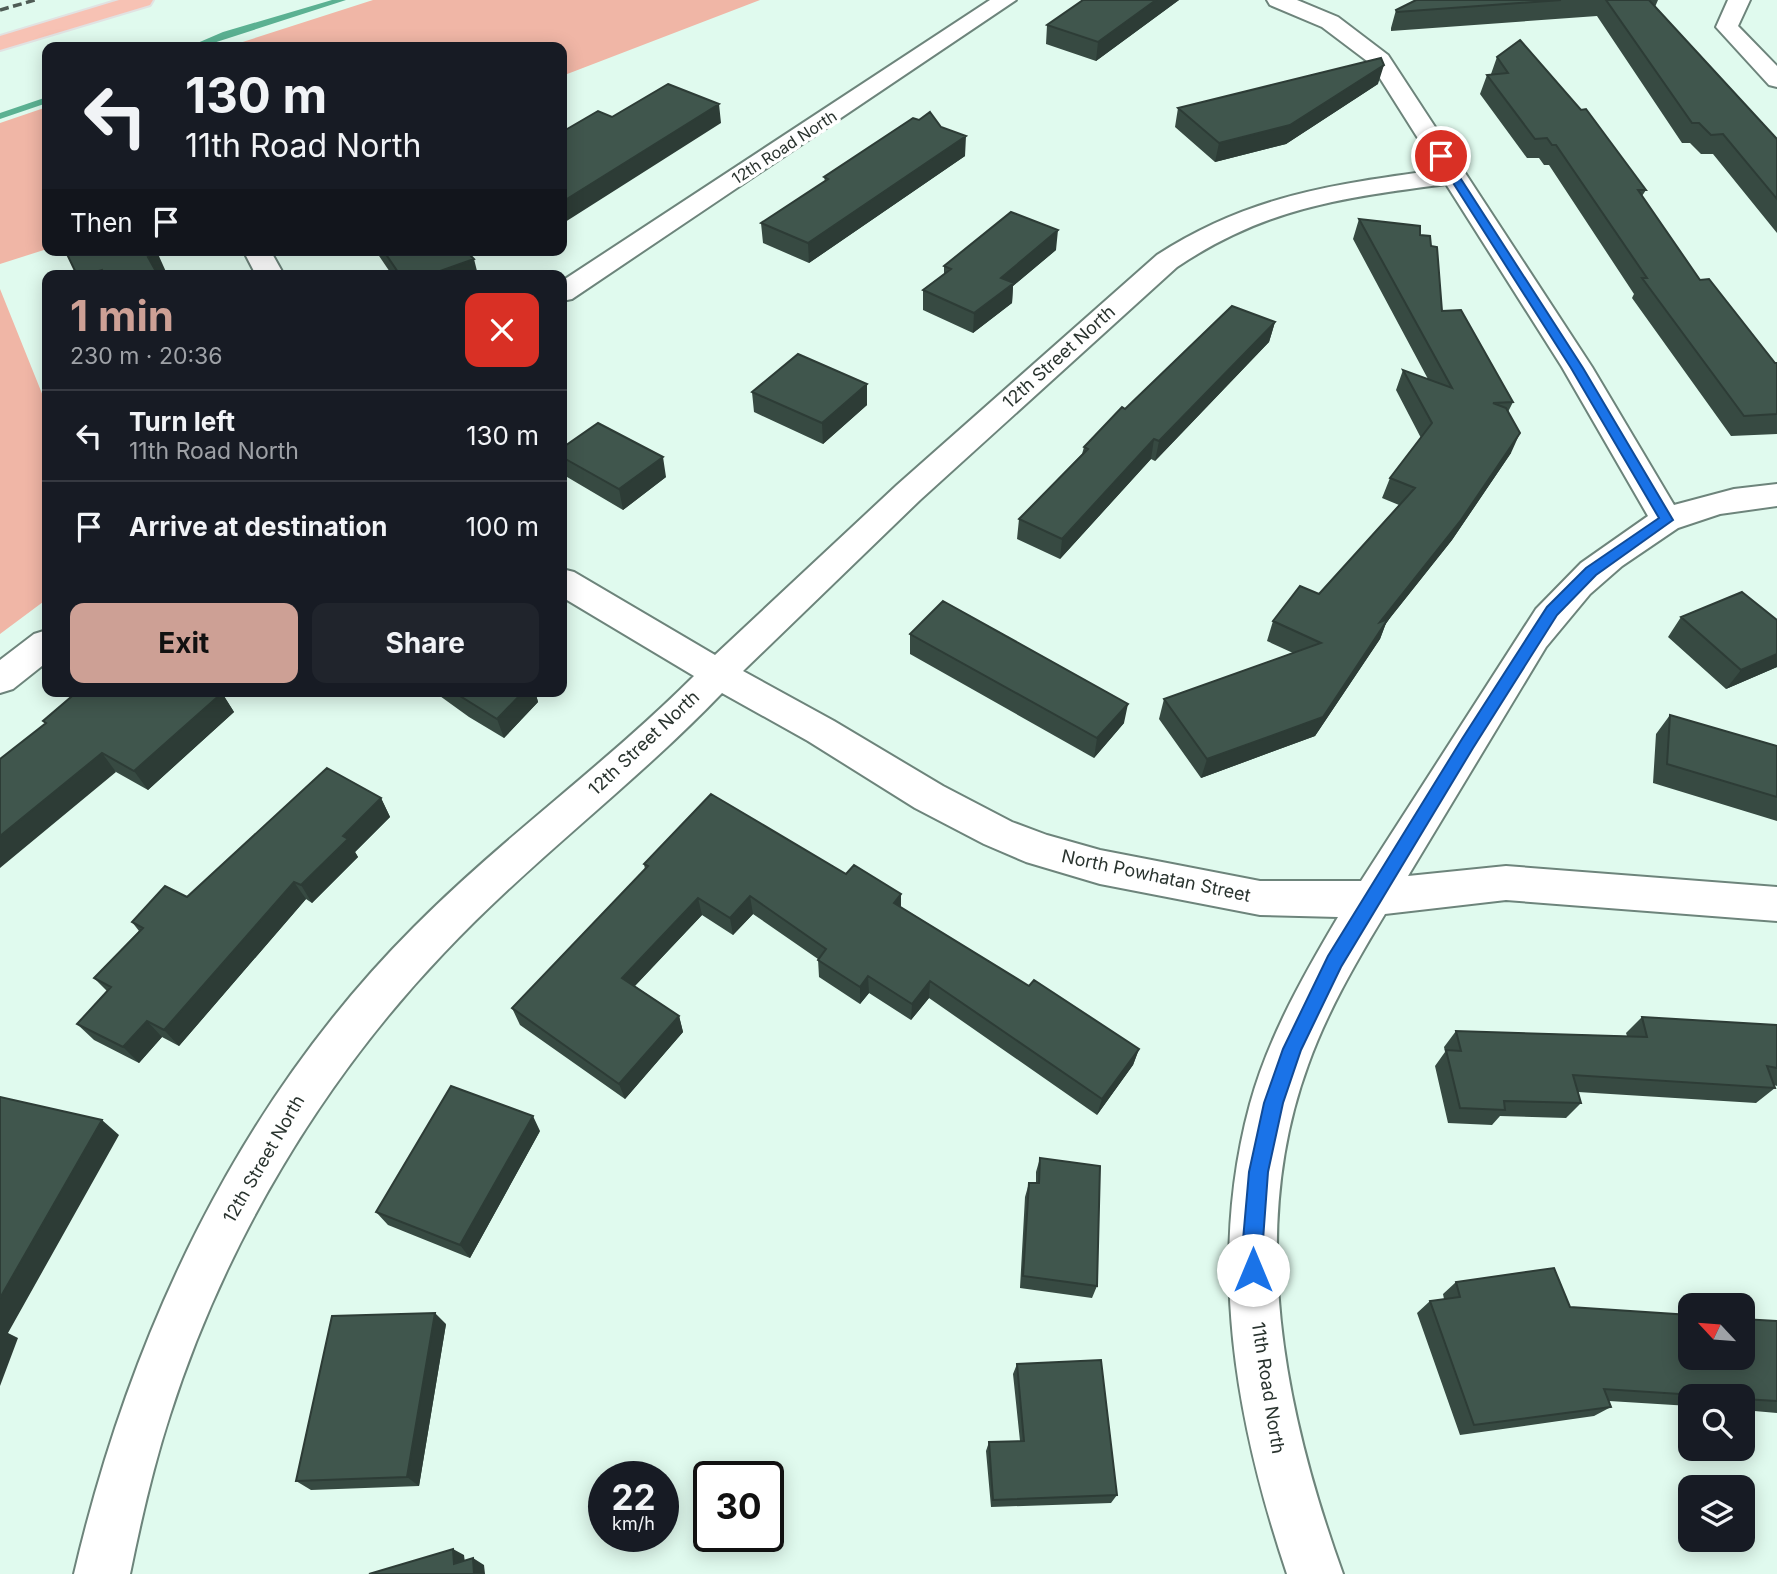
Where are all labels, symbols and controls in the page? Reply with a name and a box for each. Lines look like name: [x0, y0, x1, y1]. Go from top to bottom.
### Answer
text: 130 m: [185, 66, 327, 125]
icon: left: [70, 70, 161, 161]
street label: 12th Road North: [728, 106, 840, 188]
text: 11th Road North: [185, 126, 421, 165]
pin: [1411, 126, 1471, 186]
icon: arrive: [1422, 137, 1460, 175]
icon: arrive: [147, 203, 185, 241]
text: Then: [70, 207, 133, 238]
text: 1 min: [70, 290, 174, 341]
button: close: [465, 293, 539, 367]
street label: 12th Street North: [998, 301, 1119, 413]
text: 230 m · 20:36: [70, 342, 223, 370]
text: Turn left: [129, 406, 235, 437]
icon: left: [70, 417, 108, 455]
text: 130 m: [466, 420, 539, 451]
text: 11th Road North: [129, 437, 299, 465]
icon: arrive: [70, 508, 108, 546]
text: Arrive at destination: [129, 511, 388, 542]
text: 100 m: [466, 511, 539, 542]
button: Exit: [70, 603, 298, 683]
button: Share: [312, 603, 539, 683]
street label: 12th Street North: [584, 686, 703, 799]
street label: North Powhatan Street: [1060, 845, 1253, 906]
street label: 12th Street North: [219, 1091, 309, 1226]
position arrow: [1216, 1233, 1290, 1307]
north arrow: [1678, 1293, 1755, 1370]
map controls: [1678, 1293, 1755, 1552]
street label: 11th Road North: [1248, 1321, 1289, 1455]
button: search: [1678, 1384, 1755, 1461]
speed limit sign: 30: [693, 1461, 784, 1552]
button: layers: [1678, 1475, 1755, 1552]
text: 22: [611, 1476, 656, 1518]
text: km/h: [612, 1513, 655, 1534]

